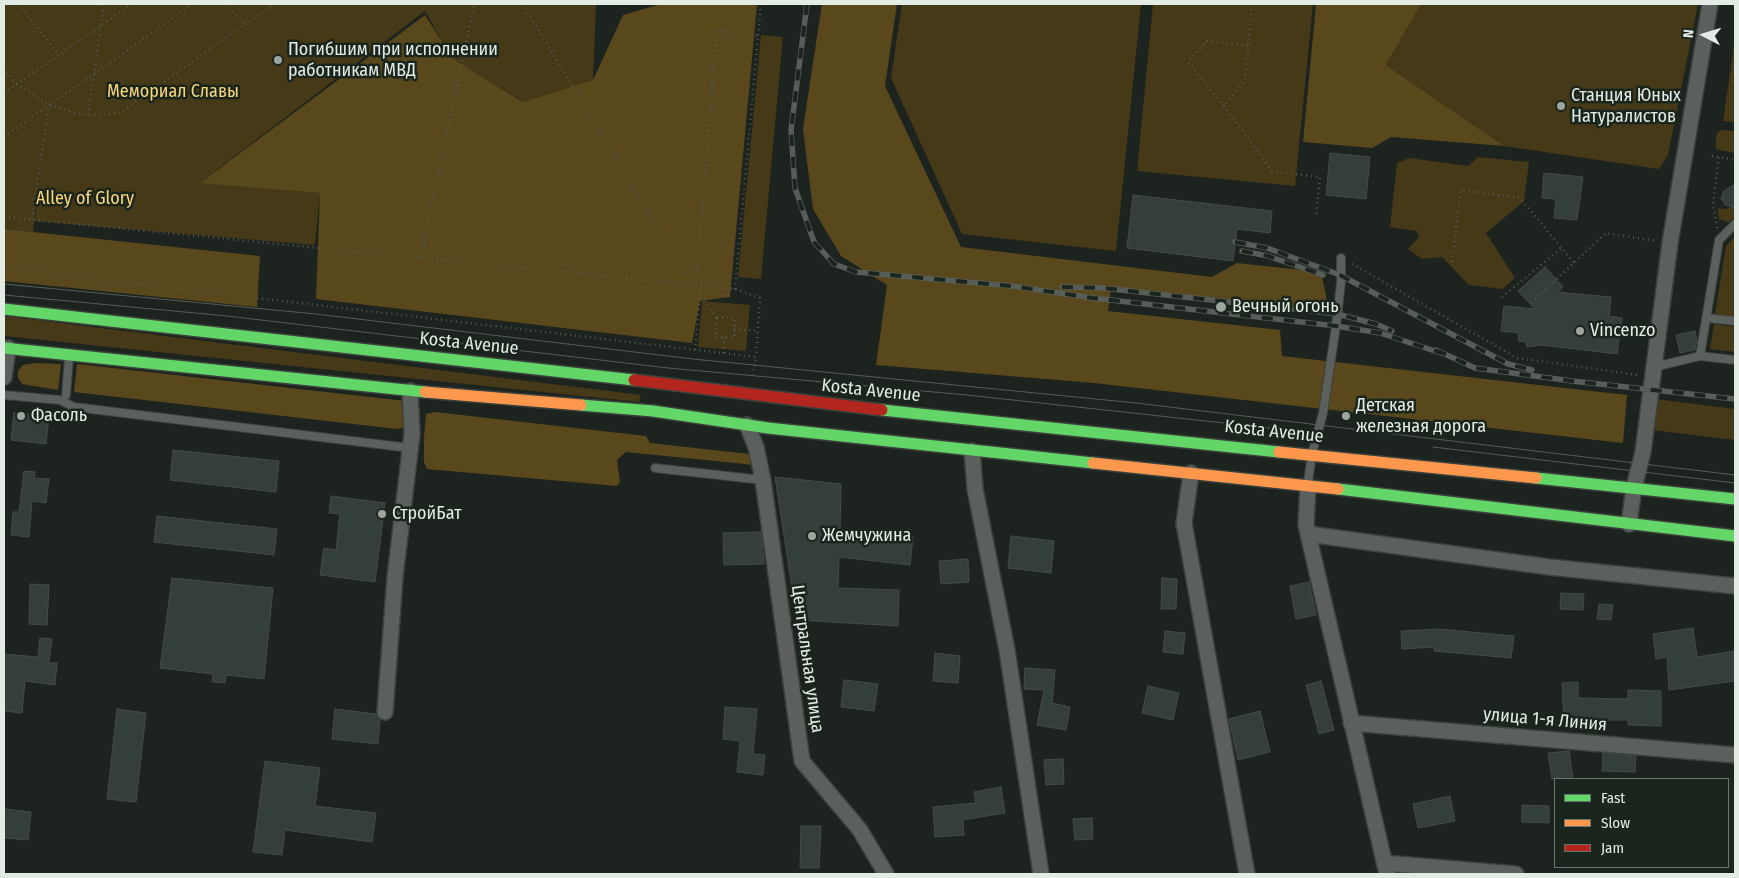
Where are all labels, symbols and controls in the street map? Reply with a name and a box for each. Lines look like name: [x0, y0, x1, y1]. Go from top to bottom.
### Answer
north arrow: [1679, 10, 1729, 60]
text: N: [1680, 29, 1697, 39]
place label: Погибшим при исполнении работникам МВД: [288, 39, 498, 82]
marker: Погибшим при исполнении работникам МВД: [272, 54, 284, 66]
park label: Мемориал Славы: [107, 81, 239, 103]
place label: Станция Юных Натуралистов: [1571, 85, 1681, 128]
marker: Станция Юных Натуралистов: [1555, 100, 1567, 112]
park label: Alley of Glory: [36, 188, 134, 210]
place label: Вечный огонь: [1232, 296, 1338, 318]
marker: Вечный огонь: [1214, 300, 1228, 314]
place label: Vincenzo: [1590, 320, 1655, 342]
marker: Vincenzo: [1574, 325, 1586, 337]
street label: Kosta Avenue: [418, 328, 520, 360]
street label: Kosta Avenue: [820, 375, 922, 407]
place label: Детская железная дорога: [1356, 395, 1486, 438]
place label: Фасоль: [31, 405, 87, 427]
marker: Фасоль: [15, 410, 27, 422]
marker: Детская железная дорога: [1340, 410, 1352, 422]
street label: Kosta Avenue: [1223, 416, 1325, 448]
place label: СтройБат: [392, 503, 461, 525]
marker: СтройБат: [376, 508, 388, 520]
place label: Жемчужина: [822, 525, 911, 547]
marker: Жемчужина: [806, 530, 818, 542]
street label: Центральная улица: [786, 584, 828, 734]
street label: улица 1-я Линия: [1482, 704, 1608, 736]
legend: [1554, 778, 1729, 868]
text: Fast: [1601, 789, 1625, 807]
text: Slow: [1601, 814, 1630, 832]
text: Jam: [1601, 839, 1624, 857]

